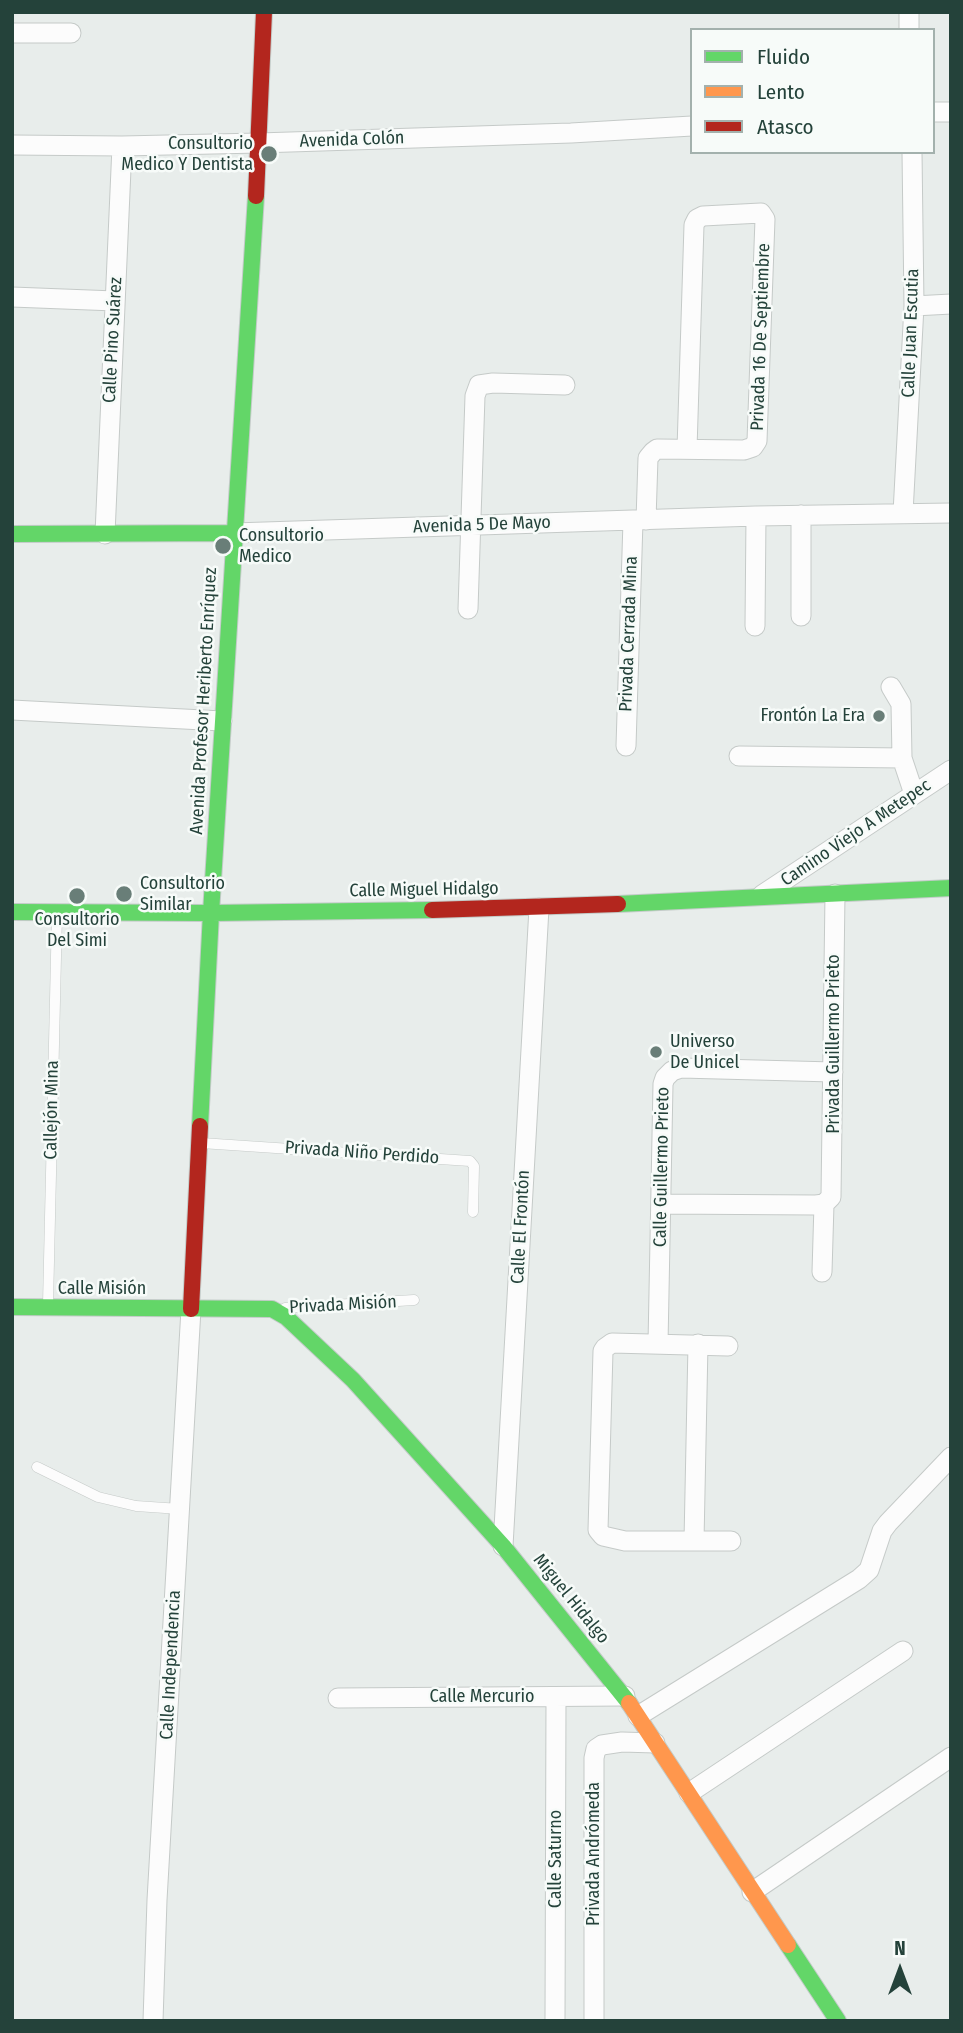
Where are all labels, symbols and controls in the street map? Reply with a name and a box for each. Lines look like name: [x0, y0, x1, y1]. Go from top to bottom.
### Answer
legend: [690, 28, 935, 154]
text: Fluido: [757, 44, 810, 70]
text: Lento: [757, 79, 805, 105]
text: Atasco: [757, 114, 814, 140]
street label: Avenida Colón: [299, 127, 405, 153]
place label: Consultorio Medico Y Dentista: [121, 133, 253, 176]
marker: Consultorio Medico Y Dentista: [259, 144, 279, 164]
street label: Privada 16 De Septiembre: [747, 243, 775, 431]
street label: Calle Juan Escutia: [898, 268, 924, 398]
street label: Calle Pino Suárez: [99, 276, 127, 404]
street label: Avenida 5 De Mayo: [413, 512, 551, 538]
place label: Consultorio Medico: [239, 525, 324, 568]
marker: Consultorio Medico: [213, 536, 233, 556]
street label: Privada Cerrada Mina: [615, 556, 643, 712]
street label: Avenida Profesor Heriberto Enríquez: [186, 567, 222, 835]
place label: Frontón La Era: [761, 705, 865, 727]
marker: Frontón La Era: [871, 708, 887, 724]
street label: Camino Viejo A Metepec: [777, 775, 935, 891]
place label: Consultorio Similar: [140, 873, 225, 916]
street label: Calle Miguel Hidalgo: [349, 878, 499, 902]
marker: Consultorio Similar: [114, 884, 134, 904]
marker: Consultorio Del Simi: [67, 886, 87, 906]
place label: Consultorio Del Simi: [35, 909, 119, 951]
street label: Privada Guillermo Prieto: [823, 954, 845, 1134]
place label: Universo De Unicel: [670, 1031, 739, 1074]
marker: Universo De Unicel: [648, 1044, 664, 1060]
street label: Callejón Mina: [40, 1060, 64, 1160]
street label: Calle Guillermo Prieto: [650, 1087, 674, 1247]
street label: Privada Niño Perdido: [284, 1137, 440, 1169]
street label: Calle El Frontón: [507, 1170, 535, 1284]
street label: Calle Misión: [58, 1278, 146, 1300]
street label: Privada Misión: [289, 1291, 397, 1319]
street label: Miguel Hidalgo: [528, 1550, 614, 1648]
street label: Calle Independencia: [156, 1590, 186, 1740]
street label: Calle Mercurio: [430, 1686, 534, 1708]
street label: Privada Andrómeda: [583, 1782, 605, 1926]
street label: Calle Saturno: [545, 1810, 567, 1908]
north arrow: [865, 1935, 935, 2005]
text: N: [894, 1937, 906, 1960]

